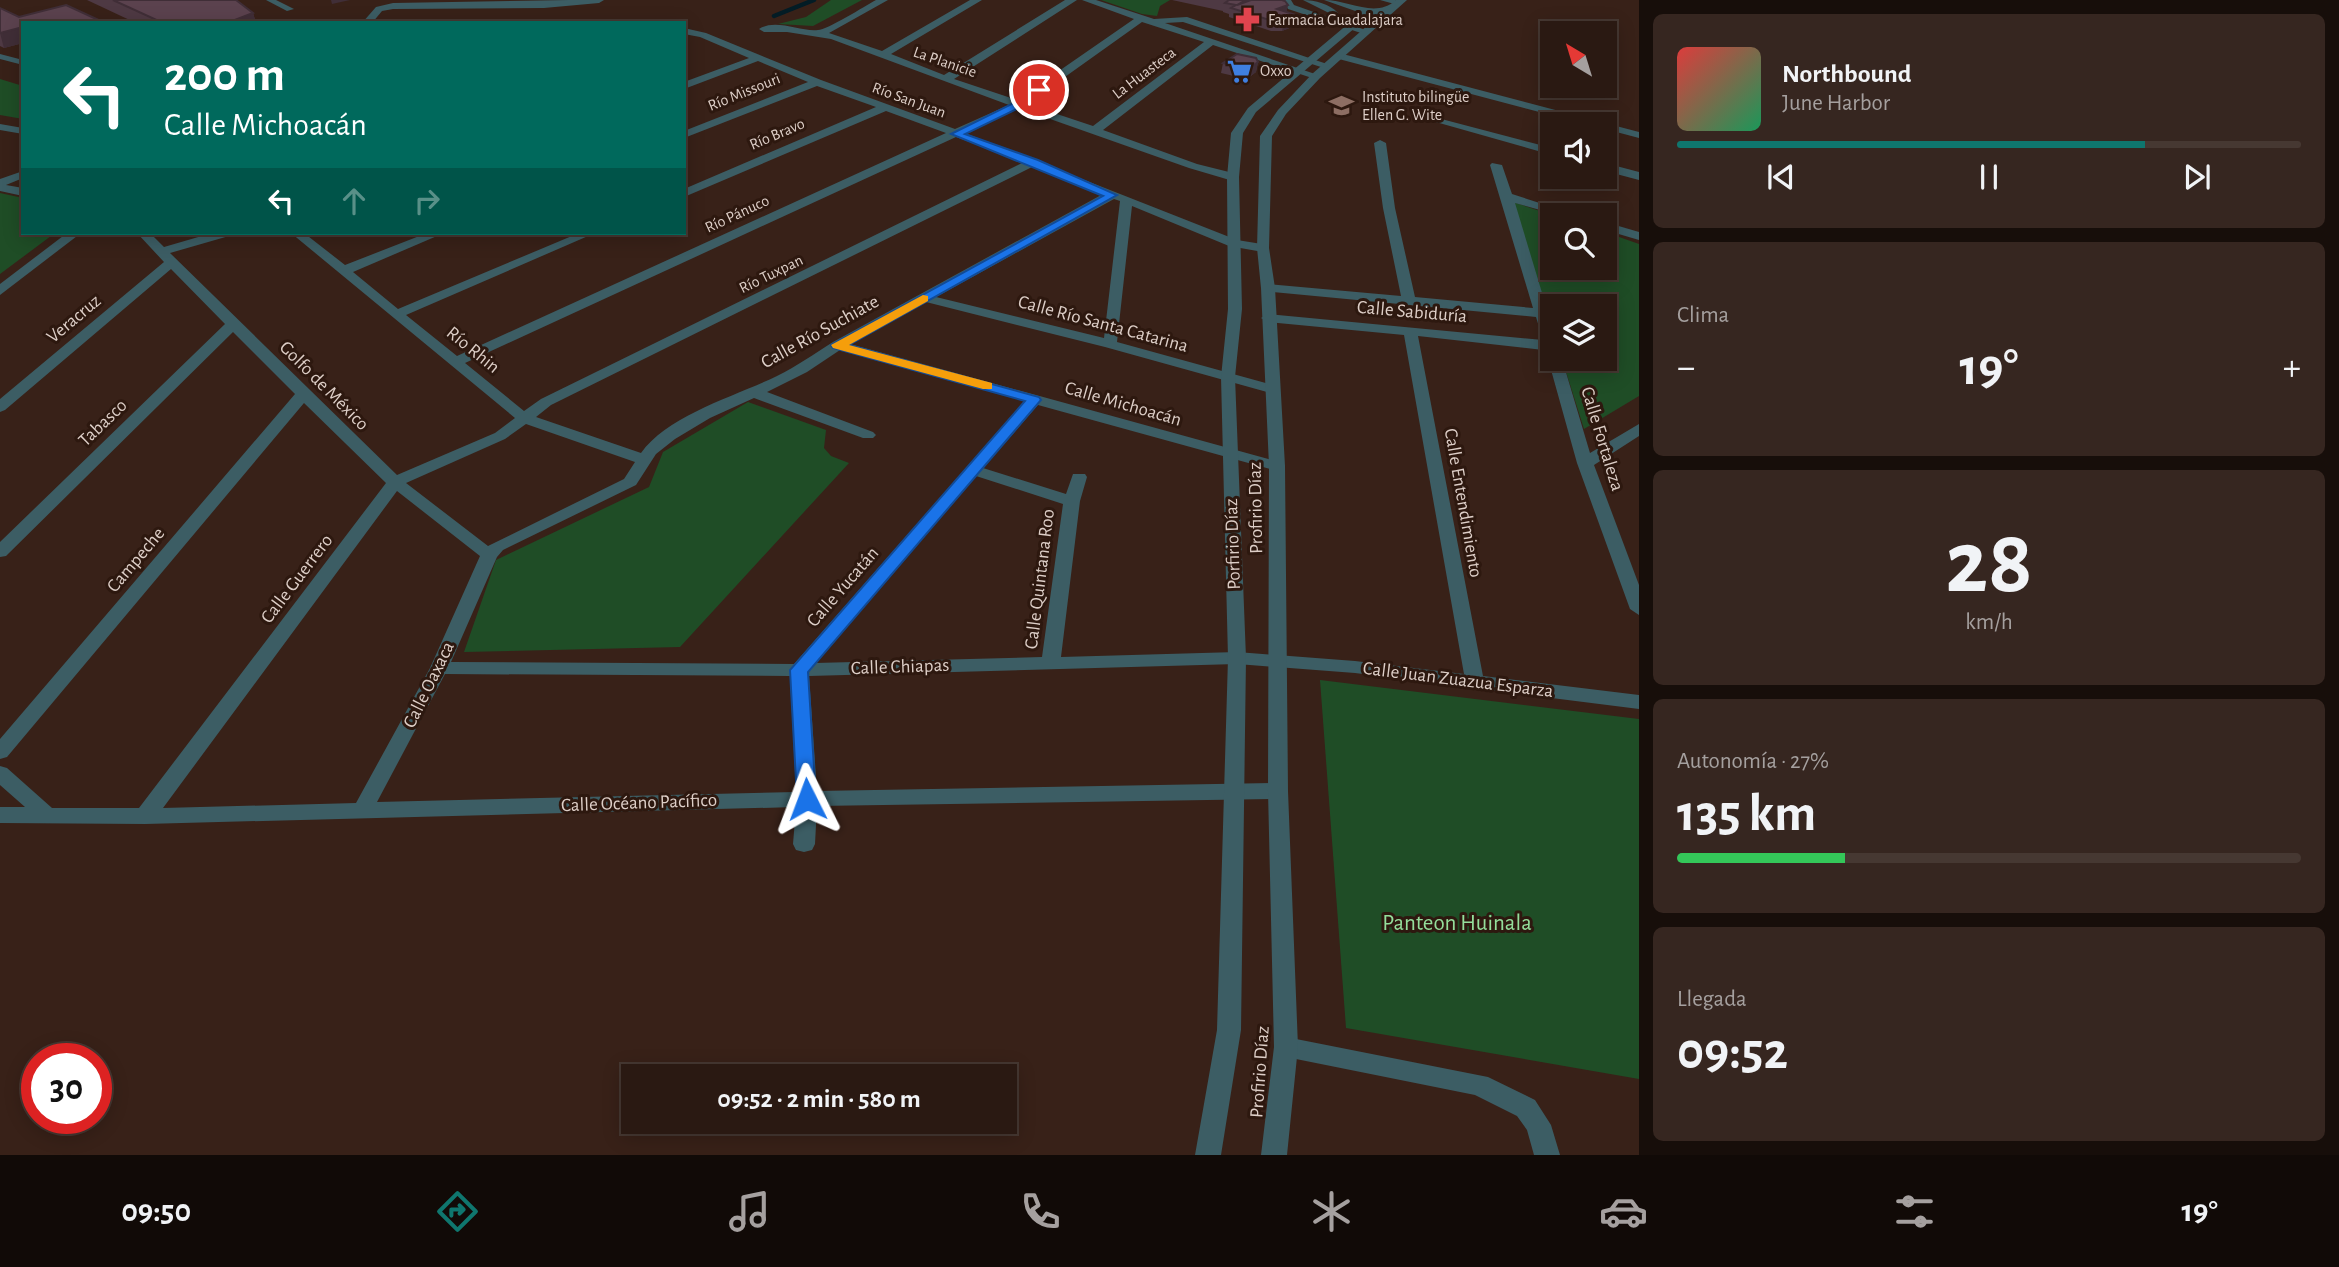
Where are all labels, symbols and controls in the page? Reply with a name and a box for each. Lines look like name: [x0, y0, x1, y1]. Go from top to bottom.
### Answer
pharmacy icon: Farmacia Guadalajara: [1234, 6, 1262, 34]
place label: Farmacia Guadalajara: [1268, 12, 1403, 29]
north arrow: [1540, 21, 1617, 98]
map controls: [1540, 21, 1617, 371]
street label: La Planicie: [911, 44, 979, 80]
street label: La Huasteca: [1109, 44, 1179, 102]
icon: left: [49, 49, 140, 140]
text: 200 m: [164, 51, 285, 100]
supermarket icon: Oxxo: [1226, 57, 1254, 85]
pin: [1009, 60, 1069, 120]
text: Northbound: [1782, 61, 1911, 87]
place label: Oxxo: [1260, 63, 1292, 79]
street label: Río Missouri: [706, 70, 782, 114]
icon: arrive: [1020, 71, 1058, 109]
street label: Río San Juan: [870, 79, 948, 121]
place label: Instituto bilingüe Ellen G. Wite: [1362, 89, 1469, 123]
school or university icon: Instituto bilingüe Ellen G. Wite: [1328, 92, 1356, 120]
text: June Harbor: [1782, 92, 1890, 115]
text: Calle Michoacán: [164, 109, 367, 141]
button: sound: [1540, 112, 1617, 189]
street label: Río Bravo: [747, 115, 807, 153]
icon: previous: [1762, 158, 1800, 196]
icon: pause: [1970, 158, 2008, 196]
icon: next: [2178, 158, 2216, 196]
icon: left: [262, 182, 300, 220]
icon: ahead: [335, 182, 373, 220]
icon: right: [408, 182, 446, 220]
street label: Río Pánuco: [702, 192, 772, 236]
button: search: [1540, 203, 1617, 280]
street label: Río Tuxpan: [737, 252, 805, 296]
street label: Veracruz: [43, 291, 105, 347]
street label: Calle Río Suchiate: [758, 292, 882, 372]
street label: Calle Río Santa Catarina: [1016, 292, 1190, 356]
button: layers: [1540, 294, 1617, 371]
street label: Calle Sabiduría: [1356, 298, 1468, 326]
text: Clima: [1677, 304, 1729, 327]
street label: Río Rhin: [443, 323, 503, 377]
street label: Golfo de México: [276, 338, 372, 434]
text: 19°: [1959, 342, 2019, 394]
text: −: [1677, 349, 1695, 387]
text: +: [2283, 349, 2301, 387]
street label: Calle Michoacán: [1063, 378, 1183, 430]
street label: Calle Fortaleza: [1577, 385, 1627, 493]
street label: Tabasco: [75, 396, 131, 450]
street label: Calle Entendimiento: [1441, 427, 1485, 579]
street label: Profirio Díaz: [1246, 462, 1266, 554]
street label: Porfirio Díaz: [1222, 498, 1244, 590]
street label: Calle Quintana Roo: [1022, 508, 1058, 650]
text: 28: [1945, 518, 2033, 609]
street label: Campeche: [104, 524, 168, 596]
street label: Calle Guerrero: [258, 531, 336, 627]
street label: Calle Yucatán: [803, 543, 883, 631]
text: km/h: [1965, 611, 2013, 634]
street label: Calle Oaxaca: [400, 639, 458, 731]
street label: Calle Chiapas: [850, 656, 950, 678]
street label: Calle Juan Zuazua Esparza: [1362, 659, 1554, 701]
text: Autonomía · 27%: [1677, 750, 1829, 773]
position arrow: [770, 762, 844, 836]
text: 135 km: [1677, 788, 1816, 840]
street label: Calle Océano Pacífico: [561, 791, 717, 815]
park label: Panteon Huinala: [1382, 912, 1532, 935]
text: Llegada: [1677, 988, 1747, 1011]
street label: Profirio Díaz: [1247, 1025, 1273, 1119]
text: 09:52: [1677, 1026, 1788, 1078]
speed limit sign: 30: [21, 1043, 112, 1134]
text: 09:52 · 2 min · 580 m: [717, 1086, 921, 1112]
icon: directions: [433, 1187, 482, 1236]
icon: music: [725, 1187, 774, 1236]
icon: phone: [1016, 1187, 1065, 1236]
icon: climate: [1307, 1187, 1356, 1236]
icon: car: [1599, 1187, 1648, 1236]
icon: filters: [1890, 1187, 1939, 1236]
text: 09:50: [121, 1195, 191, 1227]
text: 19°: [2181, 1195, 2218, 1227]

